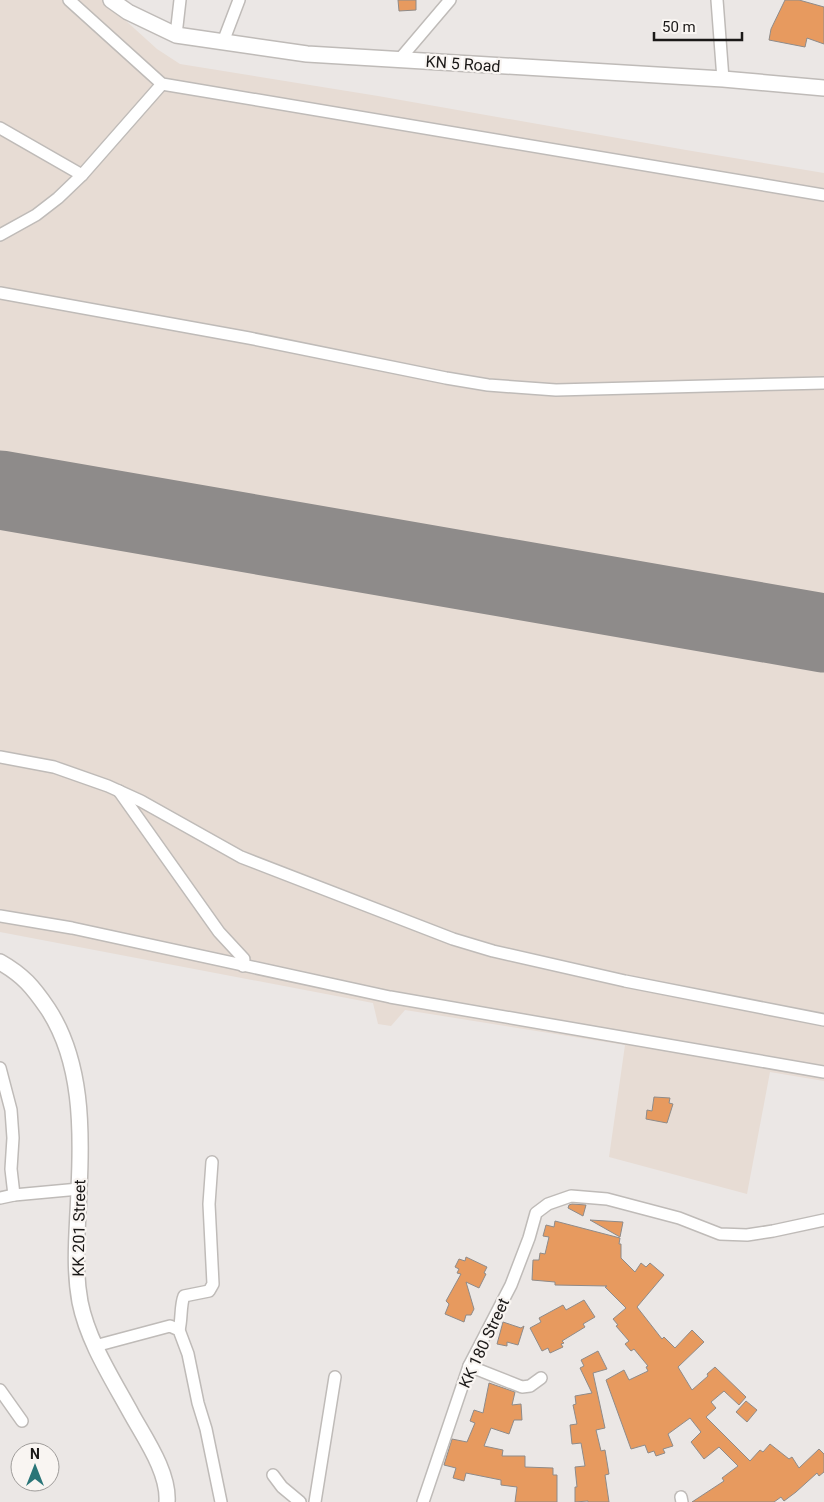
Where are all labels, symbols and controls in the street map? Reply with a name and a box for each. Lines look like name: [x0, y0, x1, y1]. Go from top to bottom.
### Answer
scale bar: [654, 10, 742, 42]
text: 50 m: [662, 18, 696, 36]
street label: KN 5 Road: [425, 52, 501, 76]
street label: KK 201 Street: [69, 1179, 89, 1277]
street label: KK 180 Street: [455, 1295, 513, 1391]
north arrow: [10, 1442, 60, 1492]
text: N: [30, 1446, 40, 1462]

